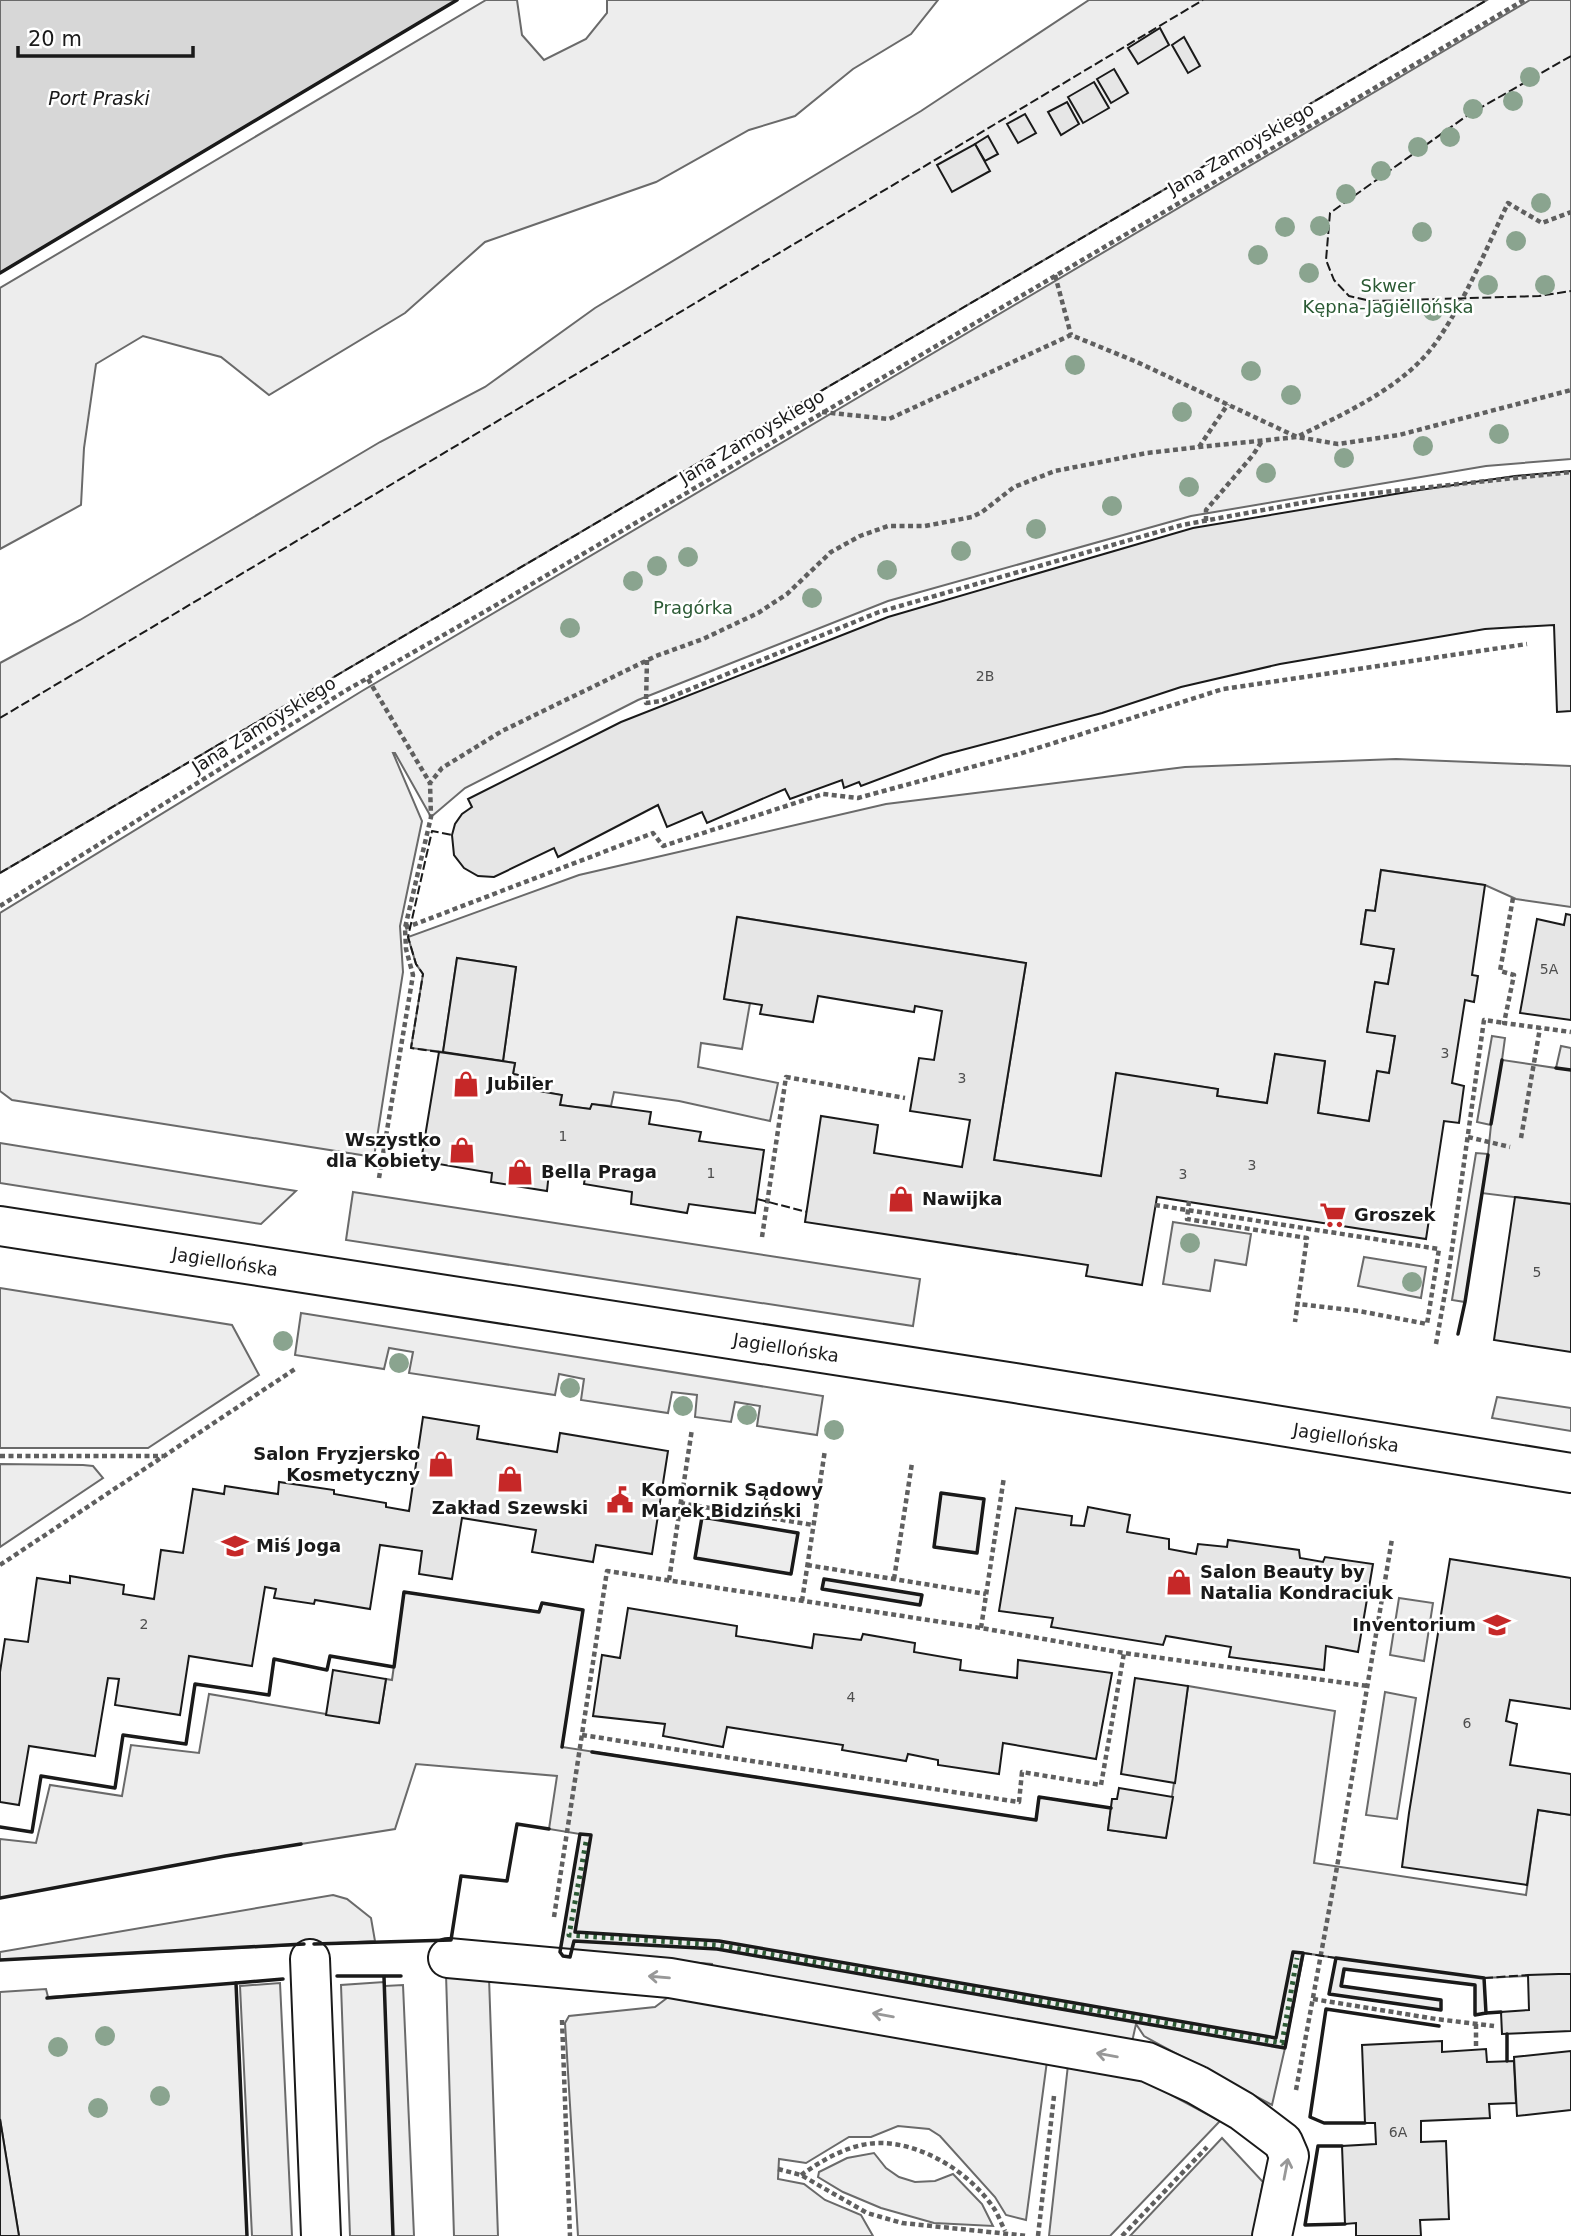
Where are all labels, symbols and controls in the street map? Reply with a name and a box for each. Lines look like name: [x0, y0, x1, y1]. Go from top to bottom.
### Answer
scale bar: [18, 14, 192, 58]
text: 20 m: [28, 27, 82, 51]
water label: Port Praski: [48, 87, 150, 109]
street label: Jana Zamoyskiego: [1163, 98, 1318, 200]
park label: Skwer Kępna-Jagiellońska: [1302, 275, 1474, 317]
street label: Jana Zamoyskiego: [675, 385, 828, 489]
park label: Pragórka: [653, 597, 733, 618]
house number: 2B: [976, 668, 994, 684]
street label: Jana Zamoyskiego: [187, 672, 339, 778]
house number: 5A: [1540, 961, 1559, 977]
house number: 3: [1441, 1045, 1449, 1061]
shop icon: Jubiler: [451, 1069, 481, 1099]
house number: 3: [958, 1070, 966, 1086]
place label: Jubiler: [485, 1073, 553, 1094]
house number: 1: [559, 1128, 567, 1144]
place label: Wszystko dla Kobiety: [326, 1129, 441, 1171]
shop icon: Wszystko dla Kobiety: [447, 1135, 477, 1165]
shop icon: Bella Praga: [505, 1157, 535, 1187]
house number: 3: [1248, 1157, 1256, 1173]
place label: Bella Praga: [541, 1161, 657, 1182]
house number: 1: [707, 1165, 715, 1181]
house number: 3: [1179, 1166, 1187, 1182]
shop icon: Nawijka: [886, 1184, 916, 1214]
place label: Nawijka: [922, 1188, 1002, 1209]
supermarket icon: Groszek: [1318, 1200, 1348, 1230]
place label: Groszek: [1354, 1204, 1436, 1225]
street label: Jagiellońska: [170, 1243, 279, 1280]
house number: 5: [1533, 1264, 1541, 1280]
street label: Jagiellońska: [731, 1329, 840, 1366]
street label: Jagiellońska: [1291, 1419, 1400, 1456]
place label: Salon Fryzjersko Kosmetyczny: [253, 1443, 420, 1485]
shop icon: Salon Fryzjersko Kosmetyczny: [426, 1449, 456, 1479]
shop icon: Zakład Szewski: [495, 1464, 525, 1494]
place label: Komornik Sądowy Marek Bidziński: [641, 1479, 823, 1521]
public building icon: Komornik Sądowy Marek Bidziński: [605, 1485, 635, 1515]
place label: Zakład Szewski: [432, 1497, 588, 1518]
school or university icon: Miś Joga: [220, 1531, 250, 1561]
place label: Miś Joga: [256, 1535, 341, 1556]
place label: Salon Beauty by Natalia Kondraciuk: [1200, 1561, 1394, 1603]
shop icon: Salon Beauty by Natalia Kondraciuk: [1164, 1567, 1194, 1597]
school or university icon: Inventorium: [1482, 1610, 1512, 1640]
place label: Inventorium: [1352, 1614, 1476, 1635]
house number: 2: [140, 1616, 148, 1632]
house number: 4: [847, 1689, 856, 1705]
house number: 6: [1463, 1715, 1472, 1731]
one-way arrow: [648, 1970, 671, 1983]
one-way arrow: [872, 2008, 895, 2022]
one-way arrow: [1096, 2048, 1119, 2061]
house number: 6A: [1389, 2124, 1408, 2140]
one-way arrow: [1280, 2158, 1294, 2181]

